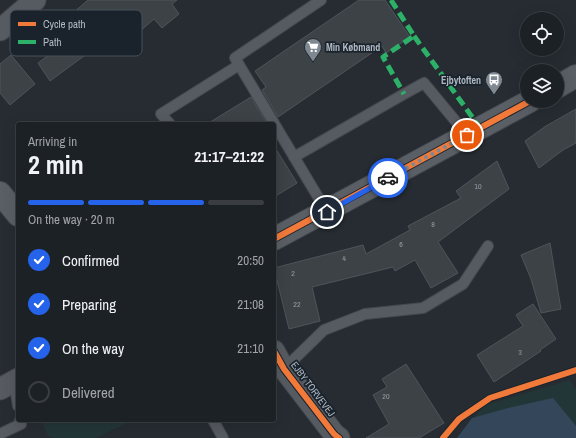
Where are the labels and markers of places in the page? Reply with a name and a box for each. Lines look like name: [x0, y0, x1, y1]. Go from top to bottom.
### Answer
supermarket icon: Min Købmand: [303, 37, 323, 62]
place label: Min Købmand: [326, 41, 380, 54]
bus stop icon: Ejbytoften: [484, 70, 504, 95]
place label: Ejbytoften: [441, 74, 481, 87]
pin: [450, 118, 484, 152]
pin: [310, 195, 344, 229]

